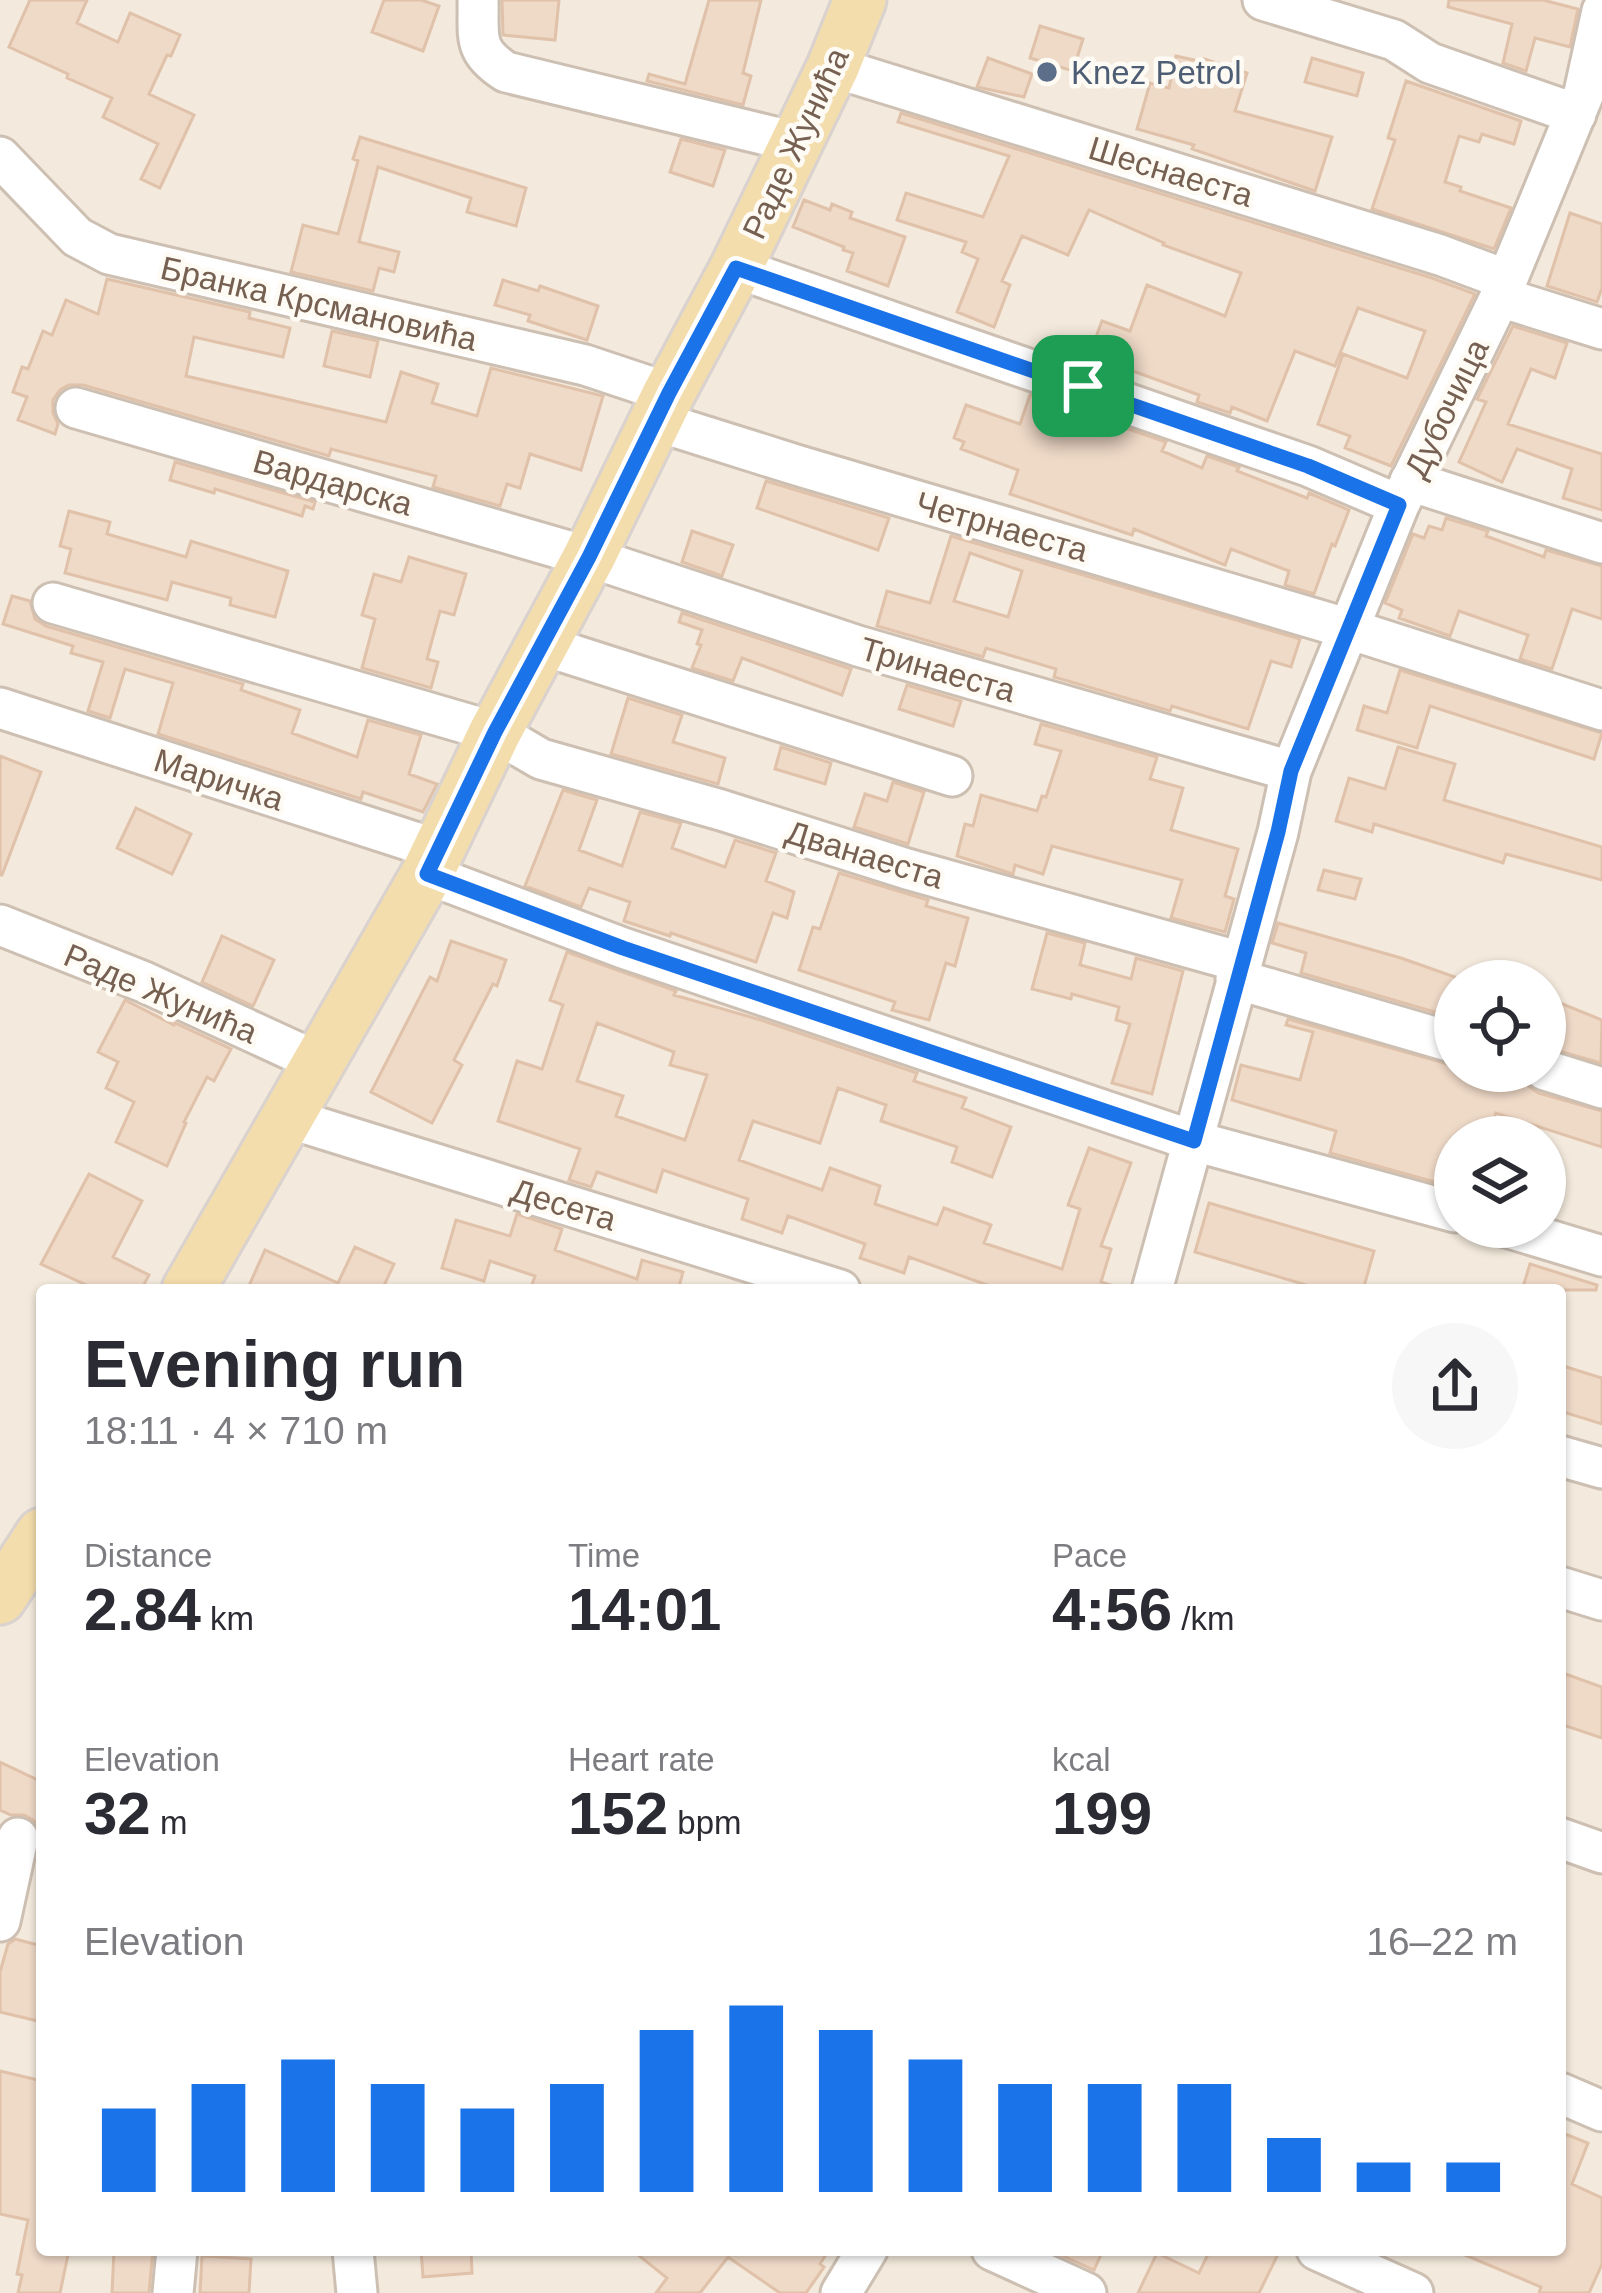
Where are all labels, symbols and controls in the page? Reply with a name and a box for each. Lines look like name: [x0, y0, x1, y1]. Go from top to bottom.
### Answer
street label: Раде Жунића: [735, 41, 856, 244]
place label: Knez Petrol: [1071, 54, 1242, 91]
marker: Knez Petrol: [1034, 59, 1060, 85]
street label: Шеснаеста: [1084, 129, 1258, 214]
street label: Бранка Крсмановића: [157, 249, 481, 358]
street label: Дубочица: [1397, 332, 1496, 483]
pin: [1032, 335, 1134, 437]
icon: arrive: [1050, 353, 1116, 419]
street label: Вардарска: [249, 442, 417, 523]
street label: Четрнаеста: [912, 484, 1093, 569]
street label: Тринаеста: [856, 630, 1020, 709]
street label: Маричка: [150, 741, 289, 818]
street label: Дванаеста: [782, 813, 949, 896]
street label: Раде Жунића: [59, 936, 263, 1051]
map controls: [1434, 960, 1566, 1248]
button: locate: [1434, 960, 1566, 1092]
button: layers: [1434, 1116, 1566, 1248]
street label: Десета: [507, 1171, 621, 1238]
button: share: [1392, 1323, 1518, 1449]
text: Evening run: [84, 1327, 465, 1401]
text: 18:11 · 4 × 710 m: [84, 1409, 388, 1452]
text: Distance: [84, 1537, 212, 1574]
text: Time: [568, 1537, 640, 1574]
text: Pace: [1052, 1537, 1127, 1574]
text: 2.84: [84, 1576, 201, 1643]
text: 14:01: [568, 1576, 721, 1643]
text: 4:56: [1052, 1576, 1172, 1643]
text: km: [201, 1600, 254, 1637]
text: /km: [1172, 1600, 1234, 1637]
text: Elevation: [84, 1741, 220, 1778]
text: Heart rate: [568, 1741, 715, 1778]
text: kcal: [1052, 1741, 1111, 1778]
text: 32: [84, 1780, 151, 1847]
text: 152: [568, 1780, 668, 1847]
text: 199: [1052, 1780, 1152, 1847]
text: m: [151, 1804, 187, 1841]
text: bpm: [668, 1804, 741, 1841]
text: Elevation: [84, 1920, 244, 1963]
text: 16–22 m: [1366, 1920, 1518, 1963]

